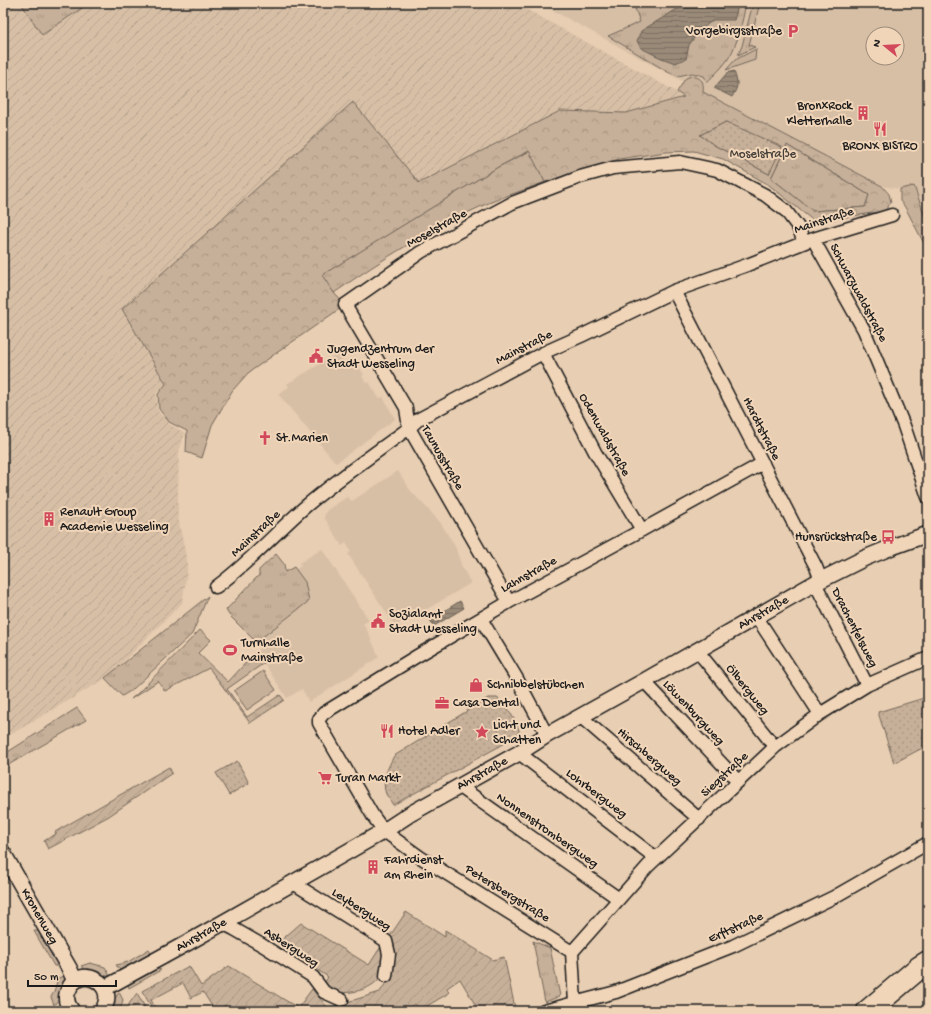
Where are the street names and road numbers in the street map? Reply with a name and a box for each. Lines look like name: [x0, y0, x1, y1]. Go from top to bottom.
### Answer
street label: Mainstraße: [792, 204, 856, 238]
street label: Moselstraße: [404, 206, 470, 252]
street label: Schwarzwaldstraße: [826, 241, 890, 345]
street label: Mainstraße: [493, 327, 555, 369]
street label: Odenwaldstraße: [575, 391, 633, 479]
street label: Hardtstraße: [739, 395, 783, 463]
street label: Taunusstraße: [417, 422, 467, 493]
street label: Mainstraße: [228, 507, 284, 561]
street label: Lahnstraße: [498, 553, 560, 597]
street label: Drachenfelsweg: [827, 585, 880, 670]
street label: Ahrstraße: [735, 592, 792, 633]
street label: Ölbergweg: [722, 662, 772, 718]
street label: Löwenburgweg: [659, 677, 727, 749]
street label: Hirschbergweg: [614, 725, 684, 789]
street label: Siegstraße: [698, 749, 752, 801]
street label: Ahrstraße: [454, 753, 511, 794]
street label: Lohrbergweg: [562, 766, 630, 822]
street label: Nonnenstrombergweg: [493, 790, 601, 872]
street label: Petersbergstraße: [461, 861, 553, 926]
street label: Leybergweg: [329, 885, 393, 935]
street label: Kronenweg: [17, 886, 61, 947]
street label: Erftstraße: [706, 909, 766, 947]
street label: Ahrstraße: [173, 914, 230, 955]
street label: Asbergweg: [261, 925, 321, 971]

